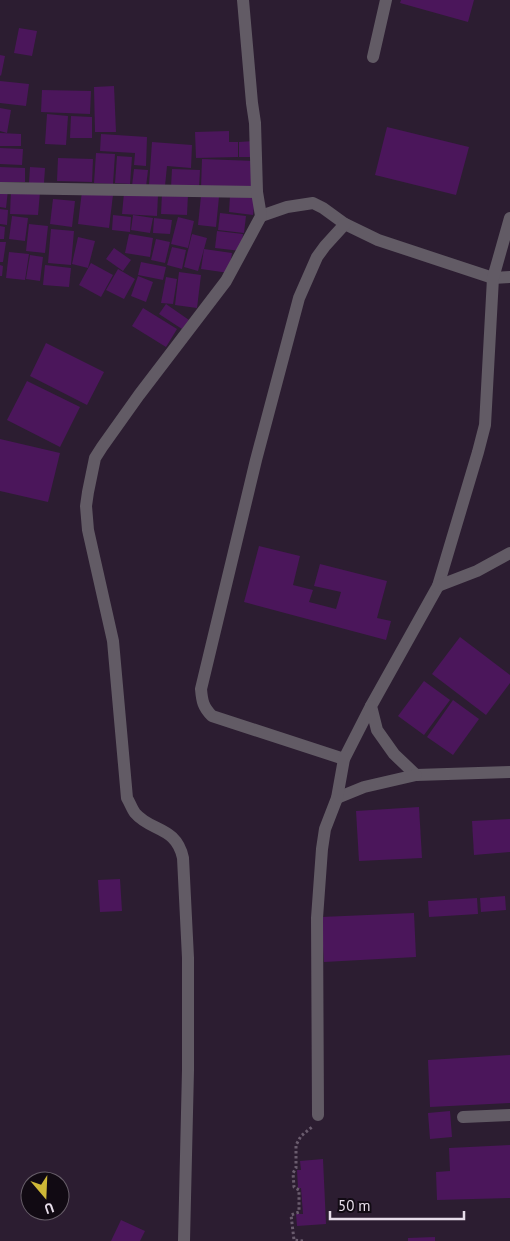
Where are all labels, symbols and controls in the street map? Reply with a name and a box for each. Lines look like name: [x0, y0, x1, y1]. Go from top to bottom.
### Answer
north arrow: [20, 1171, 70, 1221]
scale bar: [330, 1188, 464, 1220]
text: 50 m: [338, 1196, 371, 1215]
text: U: [42, 1198, 56, 1218]

